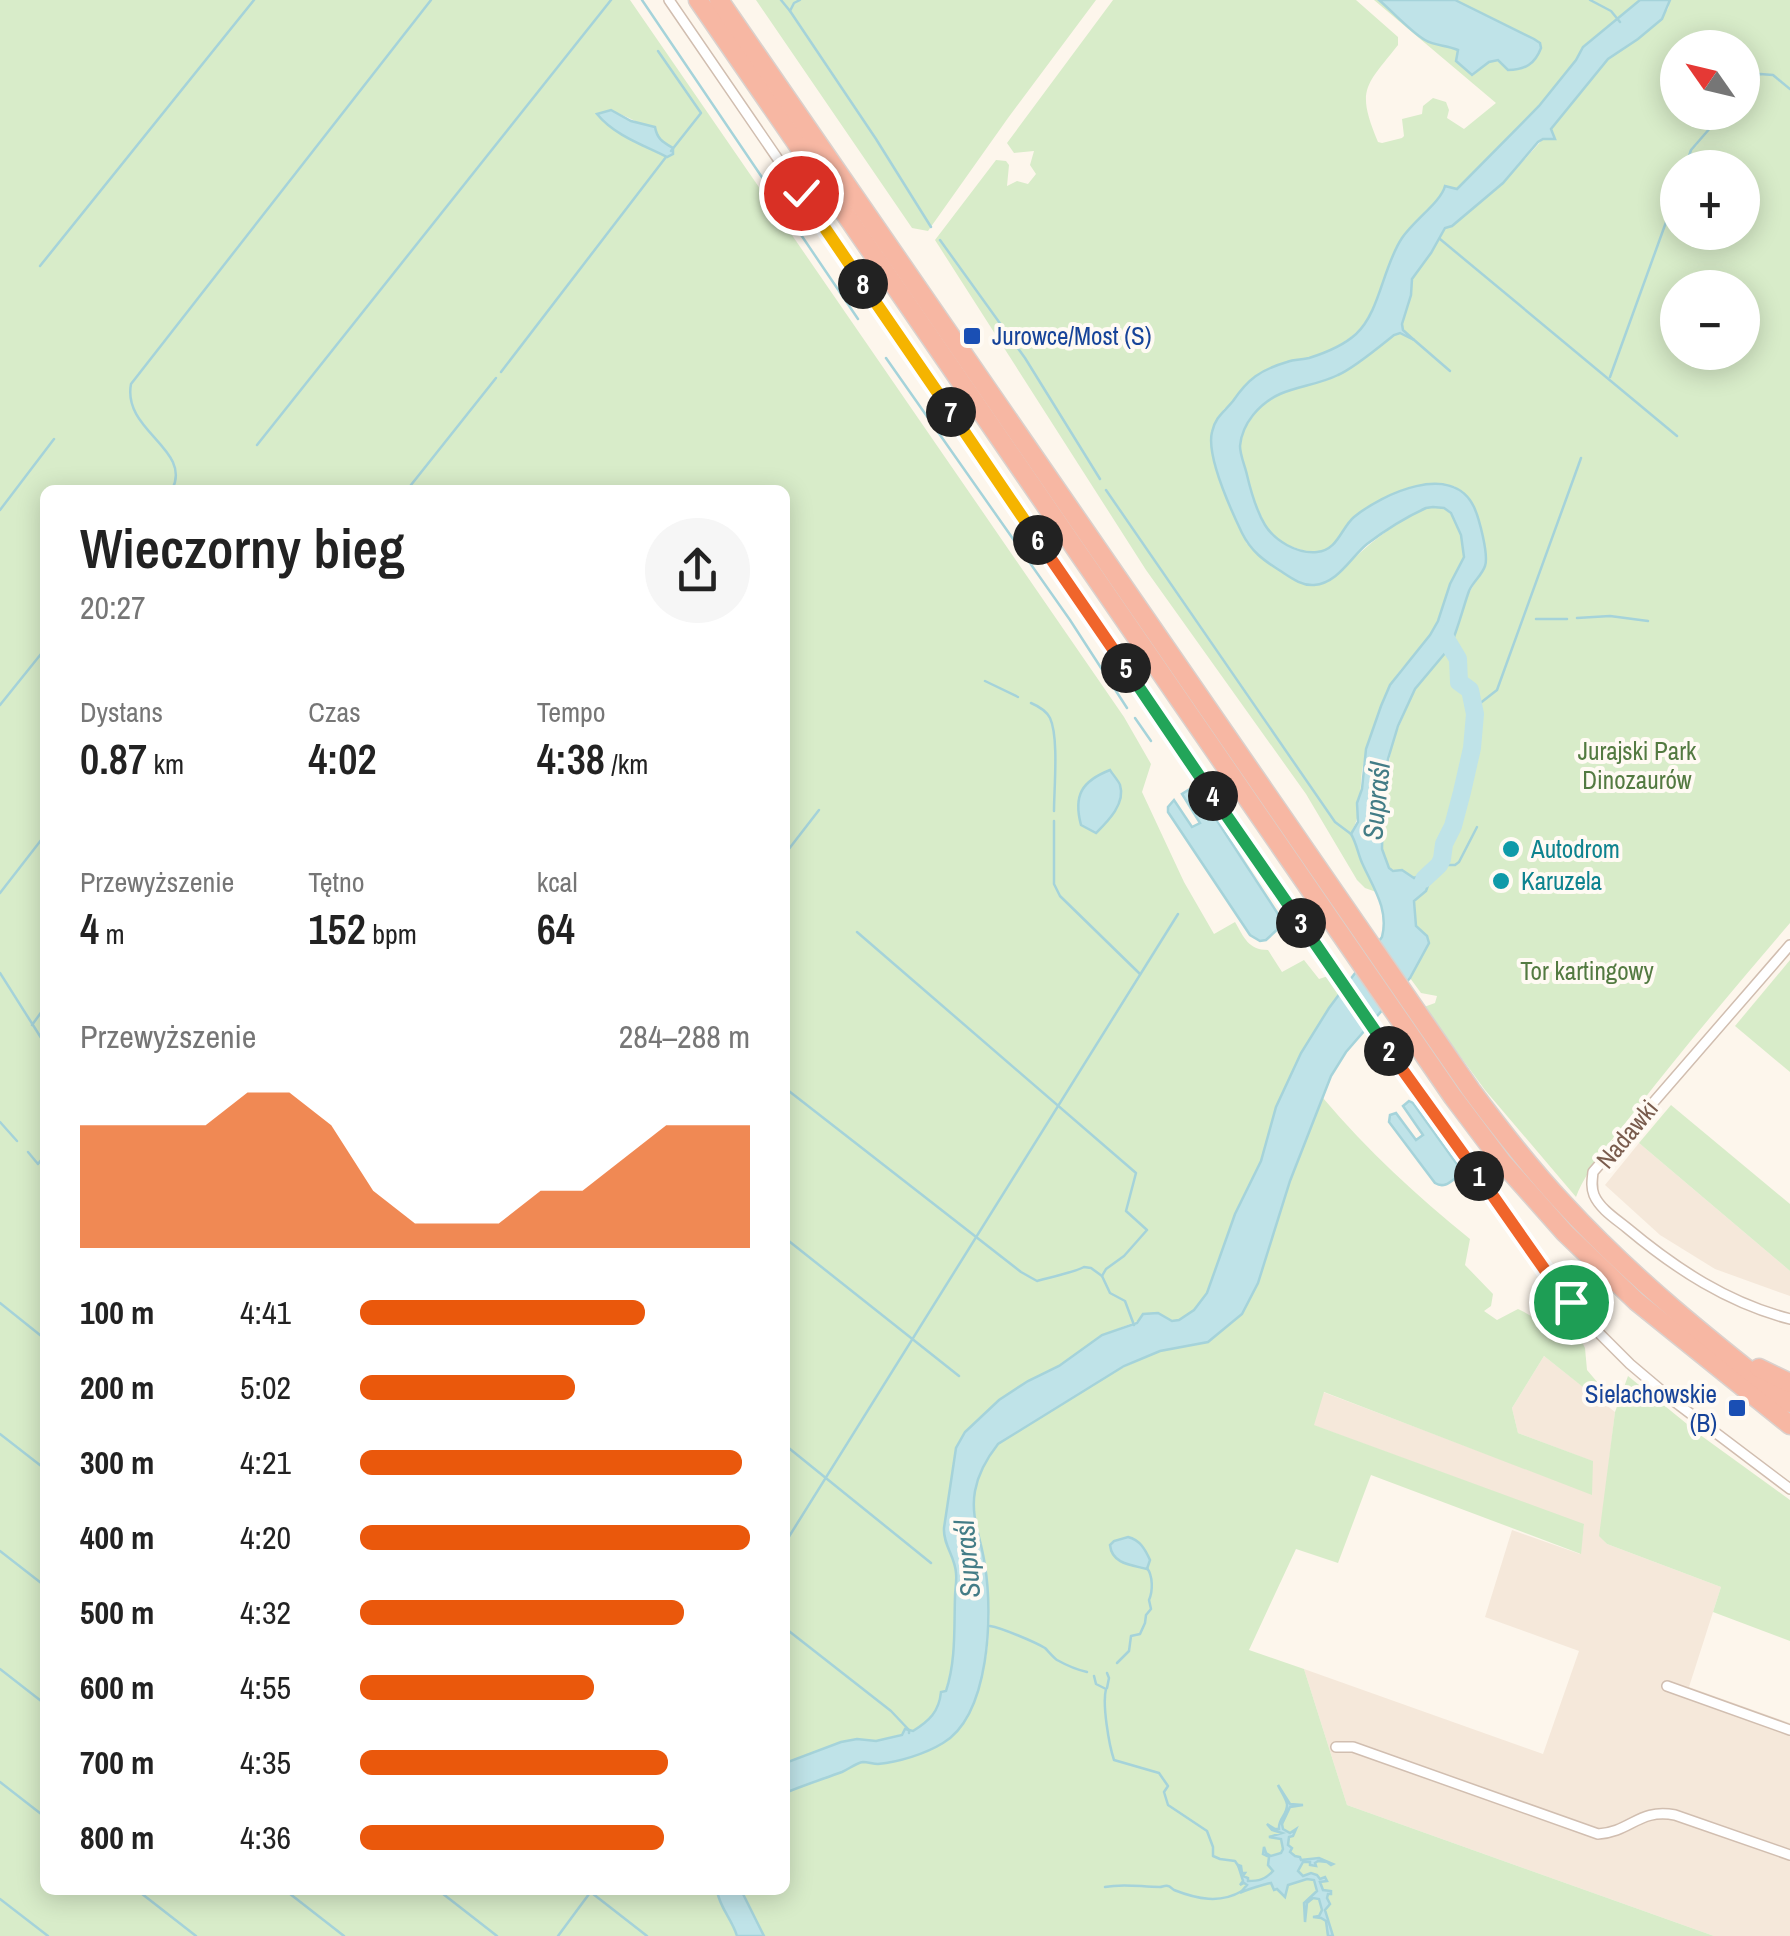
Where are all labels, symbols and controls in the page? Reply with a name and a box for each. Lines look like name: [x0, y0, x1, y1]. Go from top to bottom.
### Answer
north arrow: [1660, 30, 1760, 130]
map controls: [1660, 30, 1760, 370]
button: +: [1660, 150, 1760, 250]
pin: [759, 151, 844, 236]
icon: check: [774, 166, 829, 221]
pin: 8: [838, 259, 888, 309]
text: 8: [857, 265, 869, 303]
button: −: [1660, 270, 1760, 370]
place label: Jurowce/Most (S): [992, 319, 1151, 353]
marker: Jurowce/Most (S): [961, 325, 983, 347]
pin: 7: [926, 387, 976, 437]
text: 7: [945, 393, 957, 431]
text: Wieczorny bieg: [80, 511, 405, 585]
pin: 6: [1013, 515, 1063, 565]
button: share: [645, 518, 750, 623]
text: 6: [1032, 521, 1044, 559]
text: 20:27: [80, 586, 146, 629]
pin: 5: [1101, 643, 1151, 693]
text: 5: [1120, 649, 1132, 687]
text: Dystans: [80, 693, 163, 731]
text: Czas: [308, 693, 361, 731]
text: Tempo: [537, 693, 606, 731]
text: 0.87: [80, 731, 147, 787]
text: 4:02: [308, 731, 377, 787]
text: 4:38: [537, 731, 605, 787]
park label: Jurajski Park Dinozaurów: [1578, 734, 1697, 797]
text: km: [147, 745, 184, 783]
text: /km: [605, 745, 648, 783]
water label: Supraśl: [1353, 759, 1399, 842]
pin: 4: [1188, 771, 1238, 821]
text: 4: [1207, 777, 1219, 815]
place label: Autodrom: [1530, 832, 1620, 866]
marker: Autodrom: [1500, 838, 1522, 860]
text: Przewyższenie: [80, 863, 234, 901]
text: Tętno: [308, 863, 365, 901]
text: kcal: [537, 863, 577, 901]
place label: Karuzela: [1521, 864, 1603, 898]
marker: Karuzela: [1490, 870, 1512, 892]
pin: 3: [1276, 898, 1326, 948]
text: 4: [80, 901, 99, 957]
text: 152: [308, 901, 366, 957]
text: 64: [537, 901, 575, 957]
text: 3: [1295, 904, 1307, 942]
text: m: [99, 915, 125, 953]
text: bpm: [366, 915, 417, 953]
park label: Tor kartingowy: [1520, 954, 1654, 988]
text: Przewyższenie: [80, 1015, 256, 1058]
text: 284–288 m: [619, 1015, 750, 1058]
pin: 2: [1364, 1026, 1414, 1076]
text: 2: [1383, 1032, 1395, 1070]
street label: Nadawki: [1588, 1093, 1666, 1175]
pin: 1: [1454, 1151, 1504, 1201]
text: 1: [1473, 1157, 1485, 1195]
pin: [1529, 1260, 1614, 1345]
icon: arrive: [1544, 1275, 1599, 1330]
text: 100 m: [80, 1291, 154, 1334]
text: 4:41: [240, 1291, 291, 1334]
text: 200 m: [80, 1366, 154, 1409]
text: 5:02: [240, 1366, 291, 1409]
place label: Sielachowskie (B): [1585, 1377, 1717, 1440]
marker: Sielachowskie (B): [1726, 1397, 1748, 1419]
text: 300 m: [80, 1441, 154, 1484]
text: 4:21: [240, 1441, 291, 1484]
text: 400 m: [80, 1516, 154, 1559]
text: 4:20: [240, 1516, 291, 1559]
water label: Supraśl: [945, 1518, 989, 1599]
text: 500 m: [80, 1591, 154, 1634]
text: 4:32: [240, 1591, 291, 1634]
text: 600 m: [80, 1666, 154, 1709]
text: 4:55: [240, 1666, 291, 1709]
text: 700 m: [80, 1741, 154, 1784]
text: 4:35: [240, 1741, 291, 1784]
text: 800 m: [80, 1816, 154, 1859]
text: 4:36: [240, 1816, 291, 1859]

